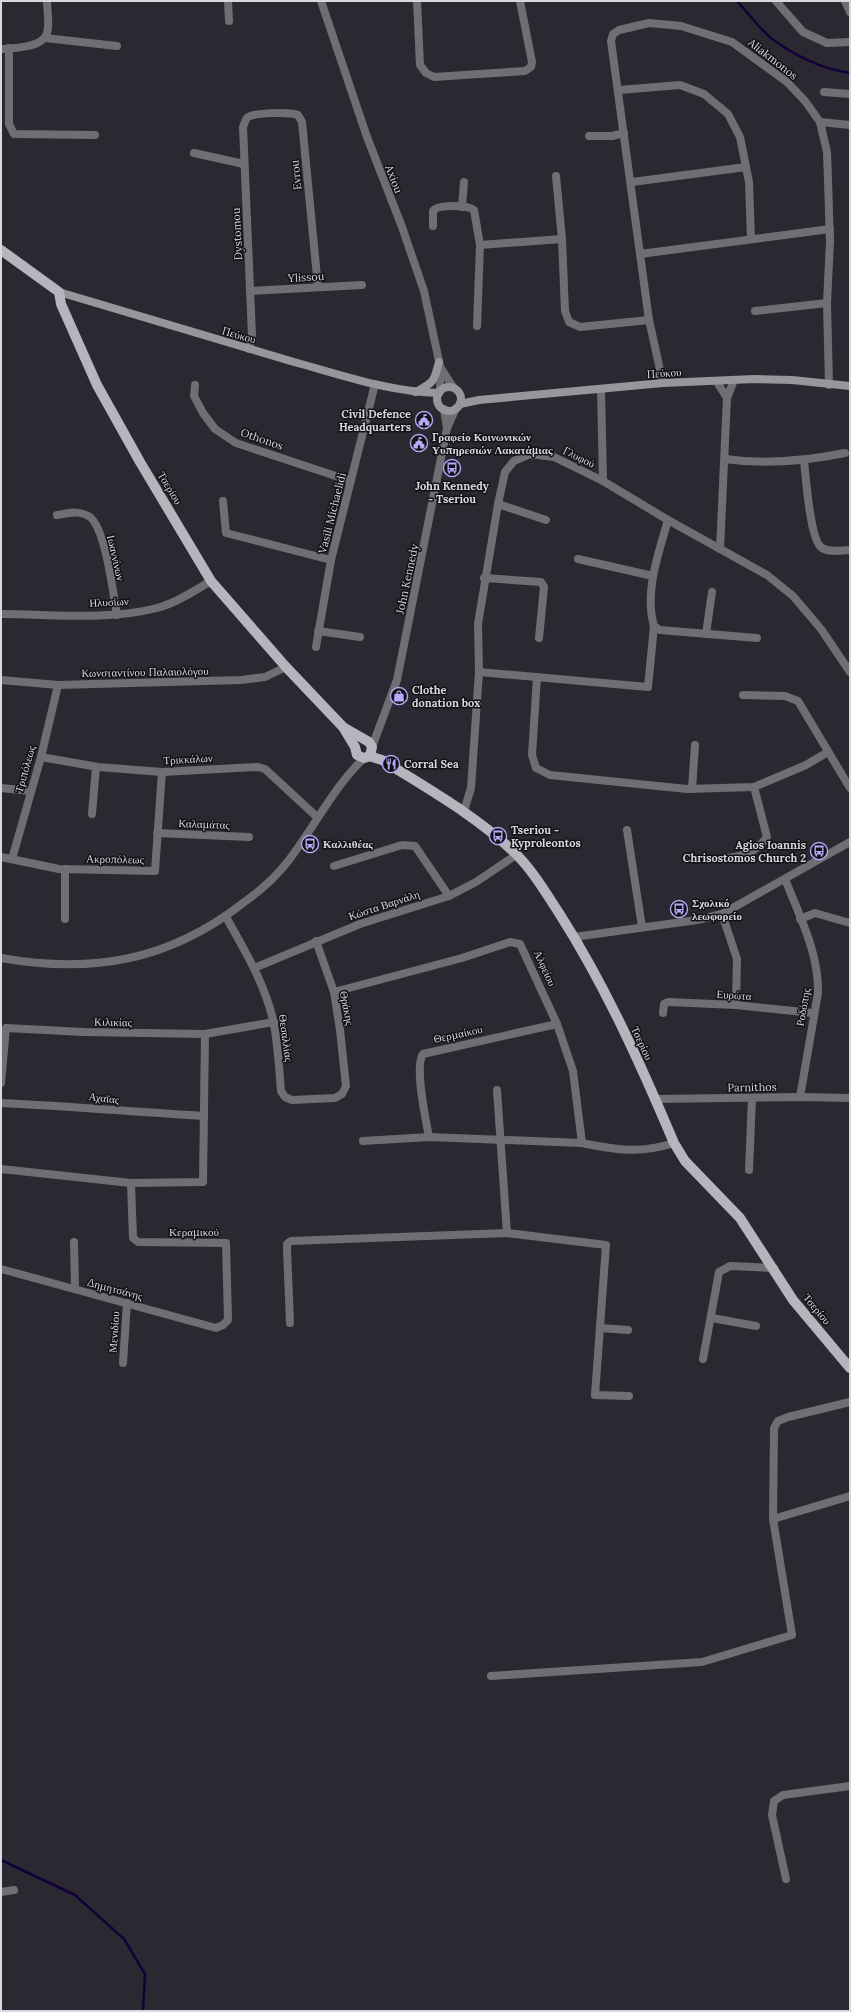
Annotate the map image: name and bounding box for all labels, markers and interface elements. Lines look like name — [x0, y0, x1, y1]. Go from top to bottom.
street label: Aliakmonos — [745, 35, 801, 83]
street label: Evrou — [287, 159, 305, 191]
street label: Axiou — [382, 162, 406, 195]
street label: Dystomou — [229, 207, 245, 261]
street label: Ylissou — [286, 269, 325, 285]
street label: Πεύκου — [220, 323, 258, 347]
street label: Πεύκου — [646, 365, 682, 381]
place label: Civil Defence Headquarters — [339, 407, 411, 434]
public building icon: Civil Defence Headquarters — [414, 410, 434, 430]
street label: Othonos — [239, 425, 285, 453]
place label: Γραφείο Κοινωνικών Υυπηρεσιών Λακατάμιας — [432, 430, 553, 457]
public building icon: Γραφείο Κοινωνικών Υυπηρεσιών Λακατάμιας — [409, 433, 429, 453]
street label: Γλυφού — [561, 443, 598, 471]
bus stop icon: John Kennedy - Tseriou — [442, 458, 462, 478]
street label: Τσερίου — [155, 469, 186, 507]
street label: Vasili Michaelidi — [315, 471, 349, 556]
place label: John Kennedy - Tseriou — [415, 479, 490, 506]
street label: Ιωαννίνων — [104, 534, 128, 582]
street label: John Kennedy — [393, 542, 421, 616]
street label: Ηλυσίων — [89, 594, 129, 610]
street label: Κωνσταντίνου Παλαιολόγου — [81, 664, 209, 680]
place label: Clothe donation box — [412, 683, 480, 710]
shop icon: Clothe donation box — [389, 686, 409, 706]
street label: Τριπόλεως — [12, 743, 39, 794]
street label: Τρικκάλων — [163, 751, 213, 767]
restaurant icon: Corral Sea — [381, 754, 401, 774]
place label: Corral Sea — [404, 757, 459, 771]
street label: Καλαμάτας — [178, 816, 231, 832]
place label: Tseriou - Kyproleontos — [511, 823, 581, 850]
bus stop icon: Tseriou - Kyproleontos — [488, 826, 508, 846]
bus stop icon: Καλλιθέας — [300, 834, 320, 854]
place label: Καλλιθέας — [323, 837, 373, 851]
place label: Agios Ioannis Chrisostomos Church 2 — [683, 838, 806, 865]
bus stop icon: Agios Ioannis Chrisostomos Church 2 — [809, 841, 829, 861]
street label: Ακροπόλεως — [86, 851, 145, 867]
street label: Κώστα Βαρνάλη — [347, 887, 422, 923]
place label: Σχολικό λεωφορείο — [692, 896, 743, 923]
bus stop icon: Σχολικό λεωφορείο — [669, 899, 689, 919]
street label: Αλφείου — [531, 948, 559, 989]
street label: Ροδόπης — [793, 986, 813, 1027]
street label: Ευρώτα — [716, 987, 752, 1003]
street label: Θράκης — [337, 990, 357, 1027]
street label: Θεσαλλίας — [276, 1013, 296, 1063]
street label: Κιλικίας — [94, 1015, 133, 1029]
street label: Θερμαίκου — [432, 1022, 484, 1046]
street label: Τσερίου — [628, 1024, 656, 1063]
street label: Parnithos — [727, 1080, 777, 1094]
street label: Αχαϊας — [88, 1089, 121, 1107]
street label: Κεραμικού — [169, 1225, 219, 1239]
street label: Δημητσάνης — [86, 1275, 145, 1303]
street label: Τσερίου — [800, 1291, 834, 1328]
street label: Μενιδίου — [106, 1310, 122, 1353]

